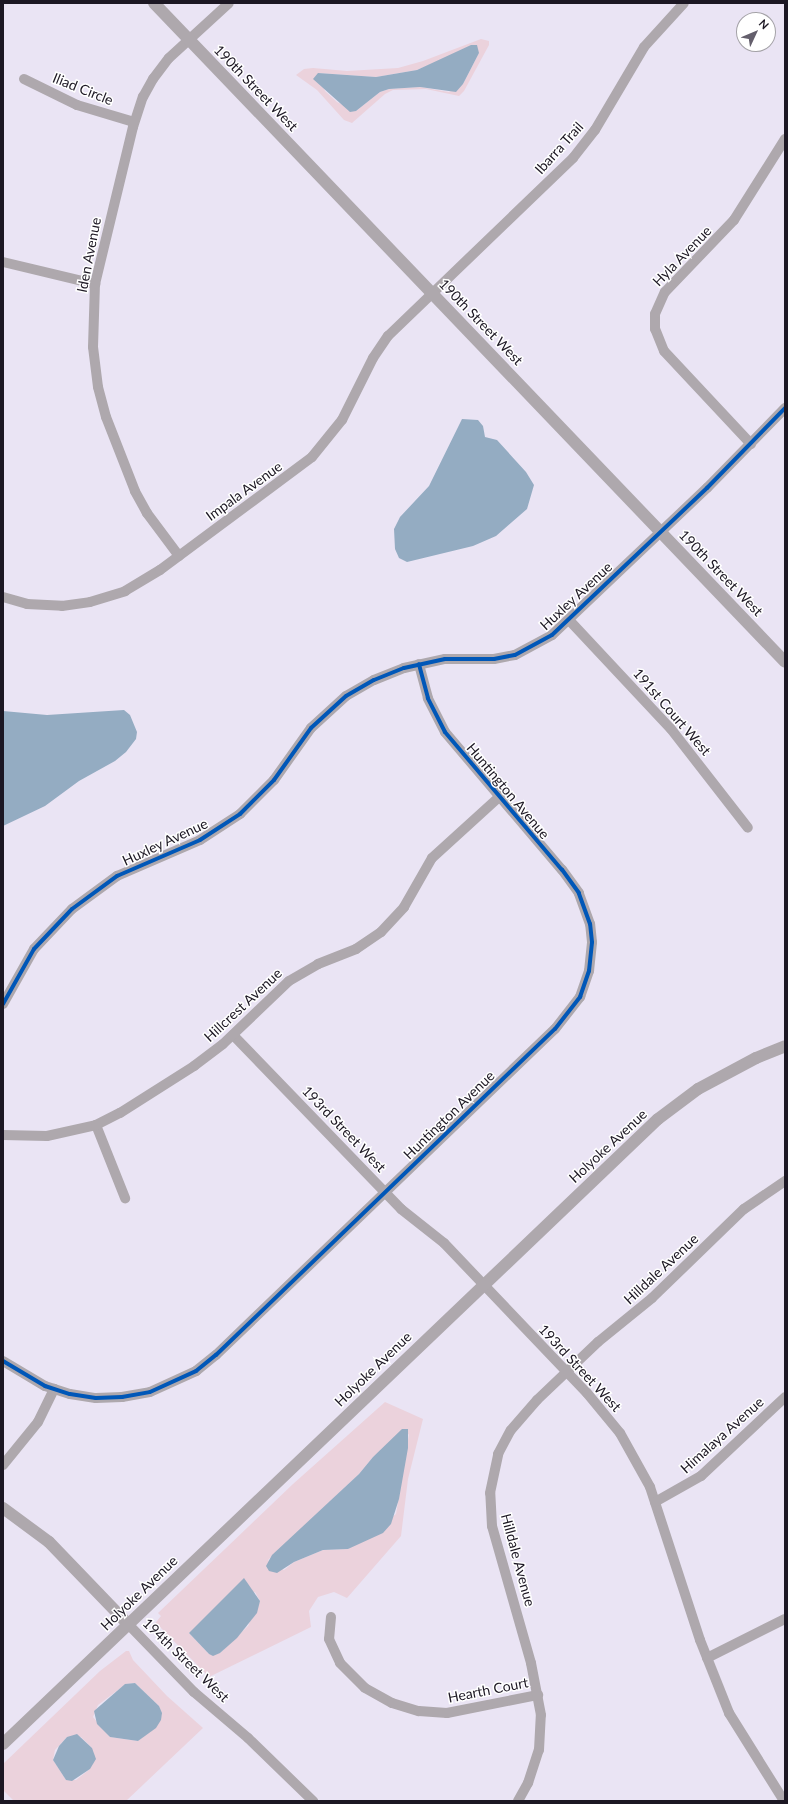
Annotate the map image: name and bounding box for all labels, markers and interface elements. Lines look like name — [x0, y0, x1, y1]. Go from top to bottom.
north arrow — [736, 12, 776, 52]
text: N — [757, 16, 772, 32]
street label: 190th Street West — [211, 41, 301, 135]
street label: Iliad Circle — [50, 69, 116, 109]
street label: Ibarra Trail — [531, 118, 587, 178]
street label: Iden Avenue — [73, 216, 105, 294]
street label: Hyla Avenue — [649, 222, 715, 290]
street label: 190th Street West — [436, 275, 526, 369]
street label: Impala Avenue — [203, 458, 285, 524]
street label: 190th Street West — [676, 526, 766, 620]
street label: Huxley Avenue — [536, 558, 616, 634]
street label: 191st Court West — [630, 665, 714, 759]
street label: Huntington Avenue — [463, 739, 553, 843]
street label: Huxley Avenue — [119, 815, 211, 869]
street label: Hillcrest Avenue — [201, 965, 285, 1045]
street label: Huntington Avenue — [400, 1067, 498, 1163]
street label: 193rd Street West — [299, 1082, 389, 1176]
street label: Holyoke Avenue — [565, 1106, 651, 1186]
street label: Hilldale Avenue — [620, 1230, 702, 1308]
street label: 193rd Street West — [535, 1321, 625, 1415]
street label: Holyoke Avenue — [331, 1328, 415, 1410]
street label: Himalaya Avenue — [677, 1393, 767, 1477]
street label: Hilldale Avenue — [497, 1511, 539, 1609]
street label: Holyoke Avenue — [97, 1552, 181, 1634]
street label: 194th Street West — [139, 1615, 233, 1705]
street label: Hearth Court — [446, 1674, 530, 1706]

